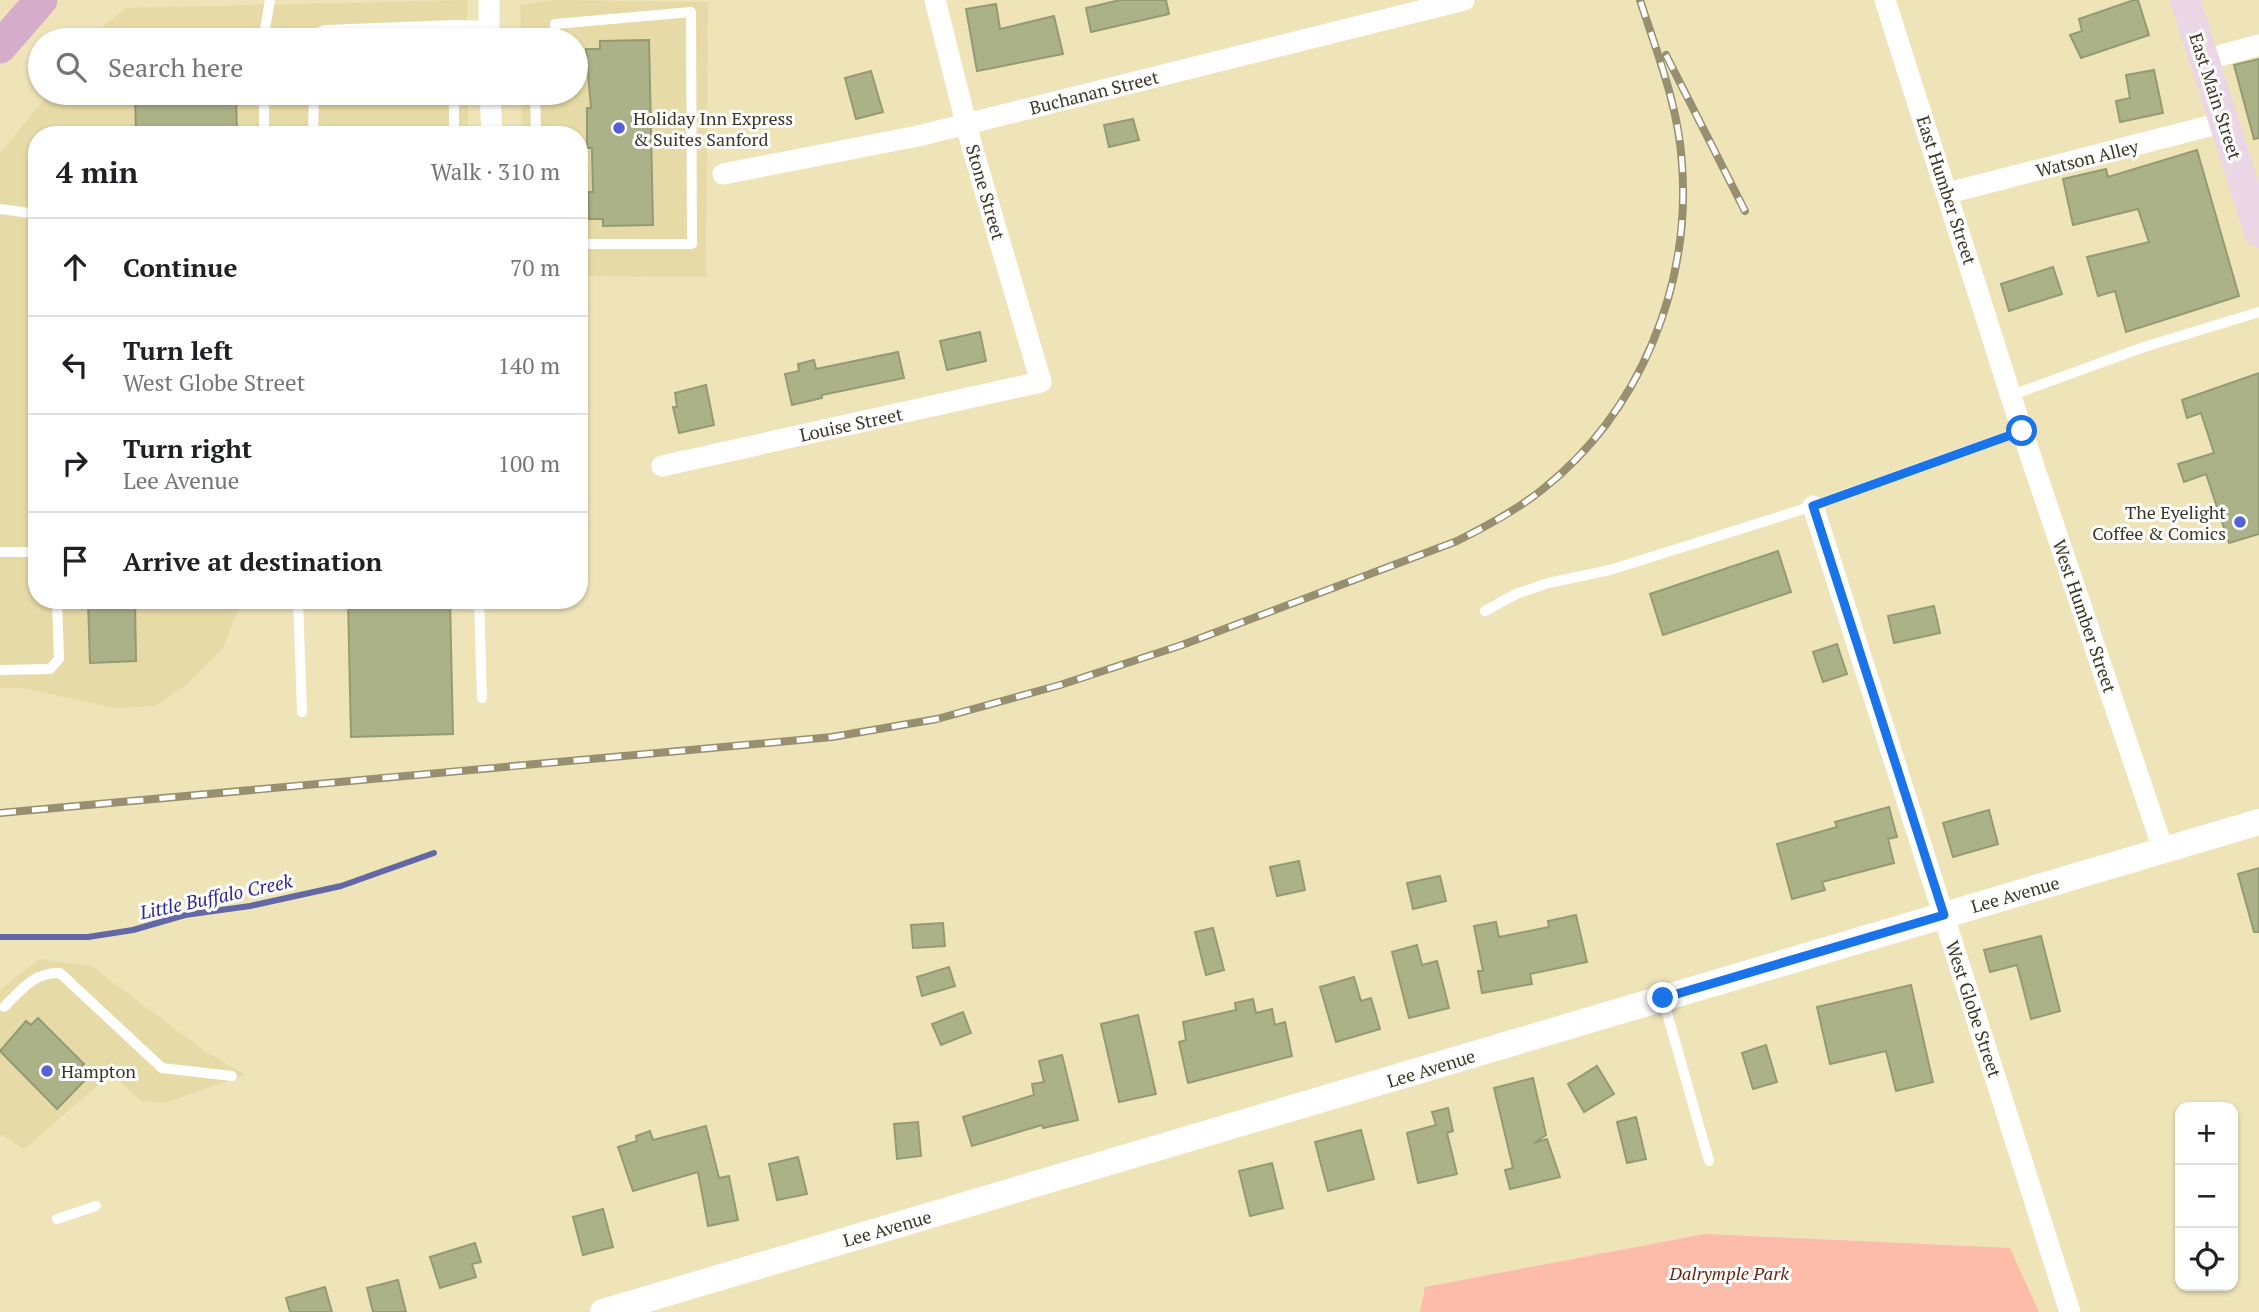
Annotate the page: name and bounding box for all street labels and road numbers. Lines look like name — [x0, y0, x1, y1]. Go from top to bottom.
street label: East Main Street — [2184, 30, 2248, 163]
street label: Buchanan Street — [1027, 64, 1161, 120]
street label: East Humber Street — [1912, 112, 1983, 268]
street label: Watson Alley — [2033, 133, 2142, 182]
street label: Stone Street — [961, 141, 1011, 243]
street label: Louise Street — [797, 401, 905, 447]
street label: West Humber Street — [2047, 536, 2123, 696]
street label: Lee Avenue — [1968, 870, 2062, 918]
street label: West Globe Street — [1941, 937, 2008, 1081]
street label: Lee Avenue — [1384, 1043, 1478, 1093]
street label: Lee Avenue — [840, 1204, 934, 1252]

